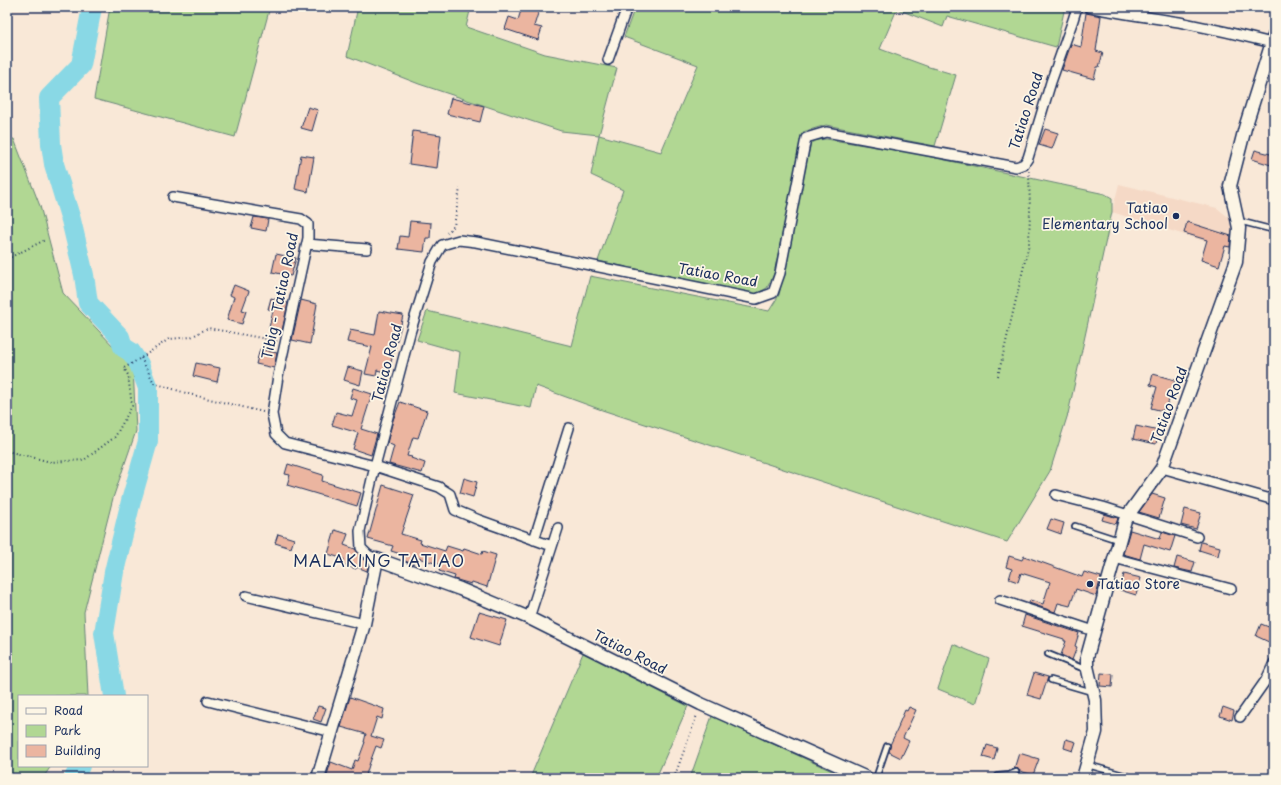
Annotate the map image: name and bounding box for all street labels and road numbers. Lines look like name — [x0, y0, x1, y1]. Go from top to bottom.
street label: Tatiao Road — [1003, 69, 1048, 152]
street label: Tibig - Tatiao Road — [256, 231, 303, 361]
street label: Tatiao Road — [677, 257, 759, 292]
street label: Tatiao Road — [366, 321, 407, 404]
street label: Tatiao Road — [1145, 363, 1192, 446]
street label: Tatiao Road — [590, 624, 671, 679]

